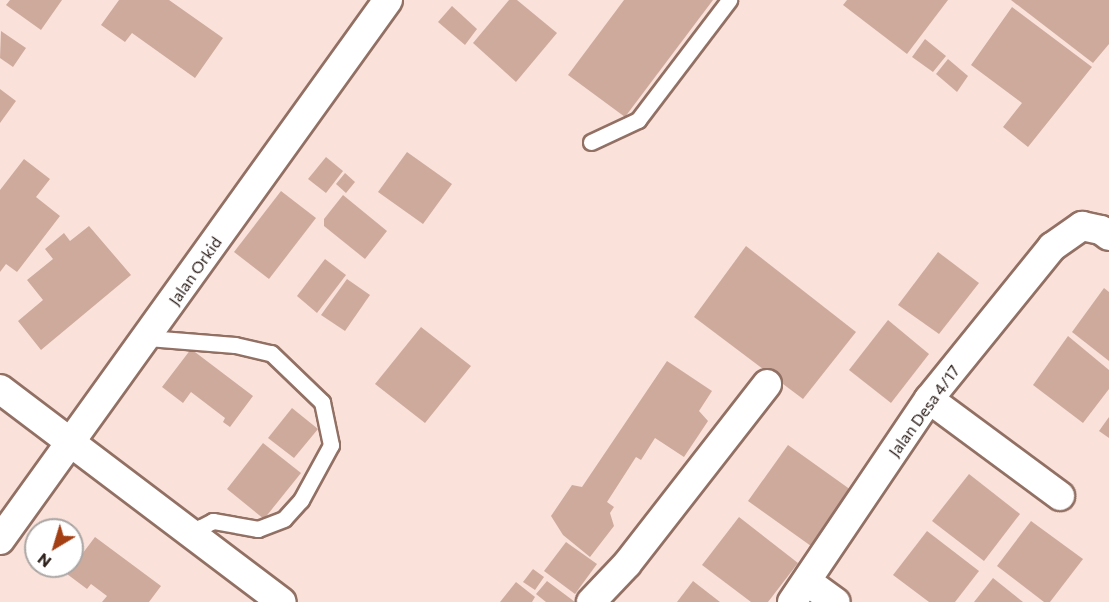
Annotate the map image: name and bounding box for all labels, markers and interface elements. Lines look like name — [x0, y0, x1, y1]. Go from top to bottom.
street label: Jalan Orkid — [164, 233, 226, 309]
street label: Jalan Desa 4/17 — [884, 361, 964, 461]
north arrow — [24, 518, 84, 578]
text: N — [33, 550, 54, 572]

